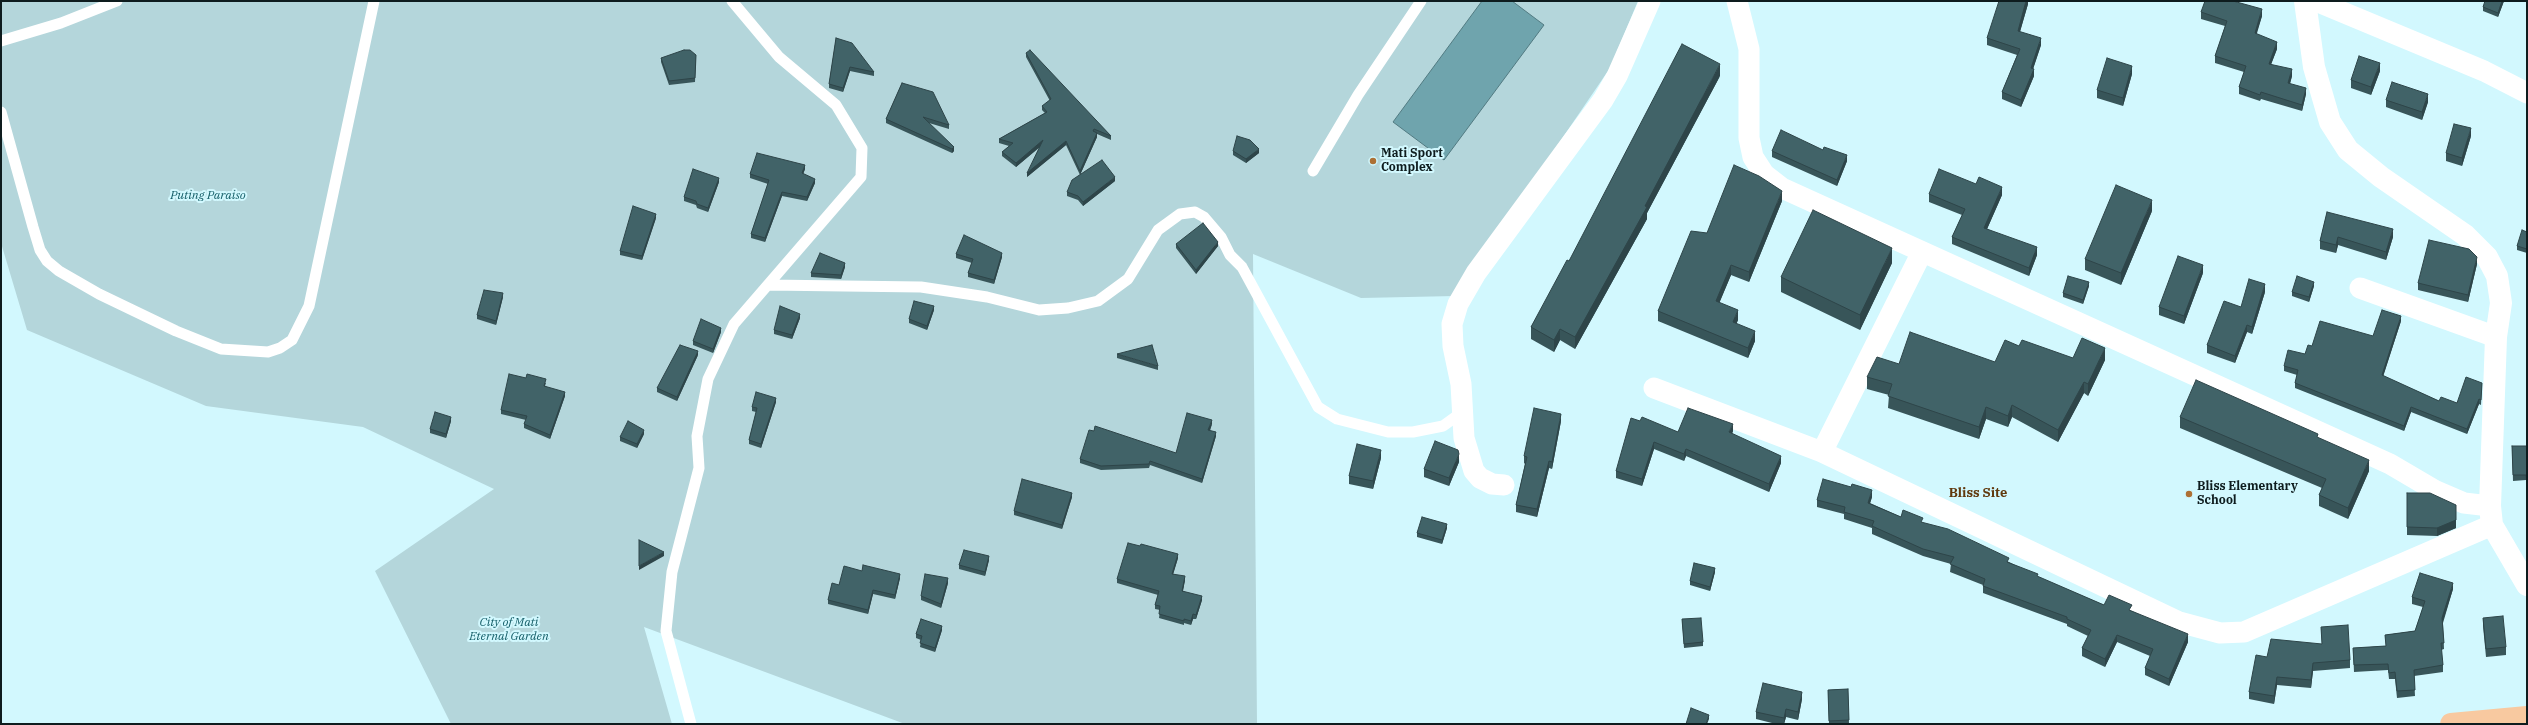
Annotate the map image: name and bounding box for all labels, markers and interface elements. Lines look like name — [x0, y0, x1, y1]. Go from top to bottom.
place label: Mati Sport Complex — [1381, 147, 1443, 175]
marker: Mati Sport Complex — [1368, 156, 1378, 166]
park label: Puting Paraiso — [170, 189, 246, 203]
place label: Bliss Elementary School — [2197, 480, 2298, 508]
district label: Bliss Site — [1949, 485, 2007, 501]
marker: Bliss Elementary School — [2184, 489, 2194, 499]
park label: City of Mati Eternal Garden — [469, 616, 549, 644]

